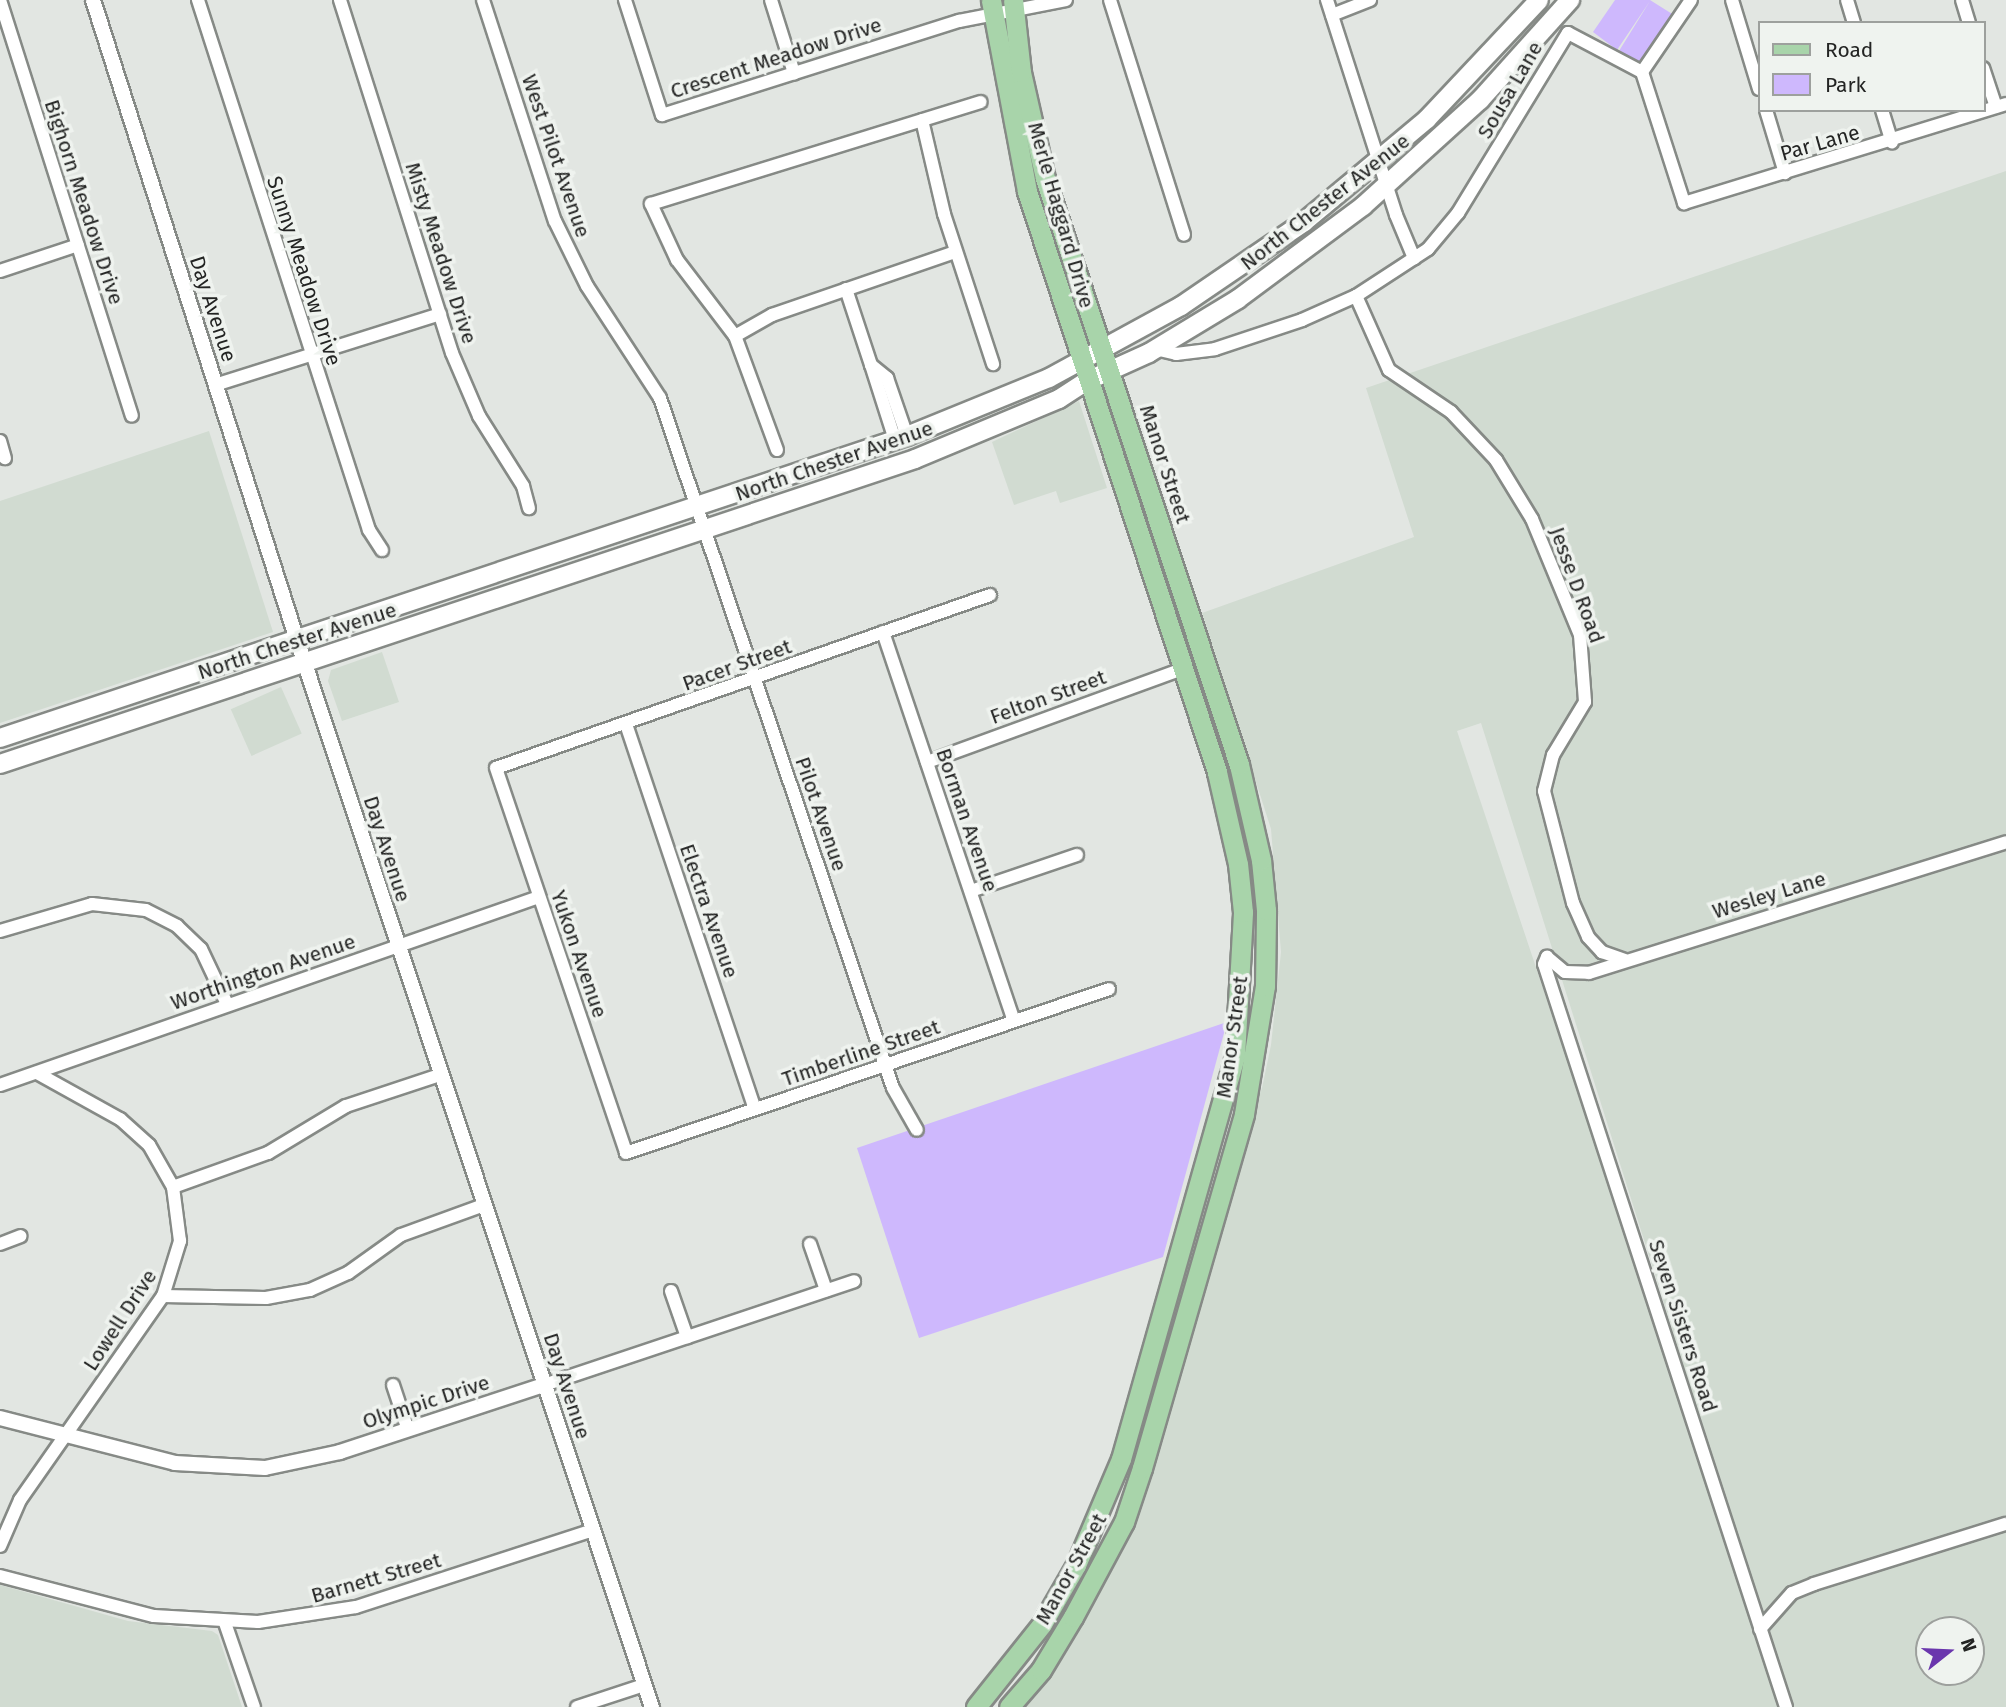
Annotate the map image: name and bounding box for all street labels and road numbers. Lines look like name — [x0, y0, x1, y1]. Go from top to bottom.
street label: Crescent Meadow Drive — [667, 12, 885, 104]
street label: Sousa Lane — [1472, 37, 1548, 143]
street label: West Pilot Avenue — [516, 71, 596, 241]
street label: Bighorn Meadow Drive — [39, 96, 129, 308]
street label: Merle Haggard Drive — [1022, 119, 1100, 311]
street label: Par Lane — [1777, 120, 1863, 166]
street label: North Chester Avenue — [1236, 128, 1414, 276]
street label: Misty Meadow Drive — [400, 159, 482, 347]
street label: Sunny Meadow Drive — [261, 173, 347, 369]
street label: Day Avenue — [184, 253, 242, 365]
street label: Manor Street — [1134, 402, 1196, 526]
street label: North Chester Avenue — [732, 415, 936, 507]
street label: Jesse D Road — [1544, 523, 1610, 647]
street label: North Chester Avenue — [195, 597, 399, 685]
street label: Pacer Street — [679, 634, 795, 696]
street label: Felton Street — [987, 664, 1109, 730]
street label: Borman Avenue — [931, 745, 1003, 895]
street label: Pilot Avenue — [790, 754, 852, 874]
street label: Day Avenue — [358, 793, 416, 905]
street label: Electra Avenue — [674, 841, 744, 981]
street label: Wesley Lane — [1709, 866, 1829, 924]
street label: Yukon Avenue — [545, 887, 613, 1021]
street label: Worthington Avenue — [167, 929, 359, 1015]
street label: Manor Street — [1211, 974, 1253, 1100]
street label: Timberline Street — [779, 1014, 943, 1092]
street label: Seven Sisters Road — [1643, 1237, 1723, 1415]
street label: Lowell Drive — [78, 1265, 162, 1375]
street label: Day Avenue — [538, 1330, 596, 1442]
street label: Olympic Drive — [359, 1370, 493, 1434]
street label: Manor Street — [1030, 1509, 1112, 1629]
street label: Barnett Street — [308, 1547, 444, 1609]

